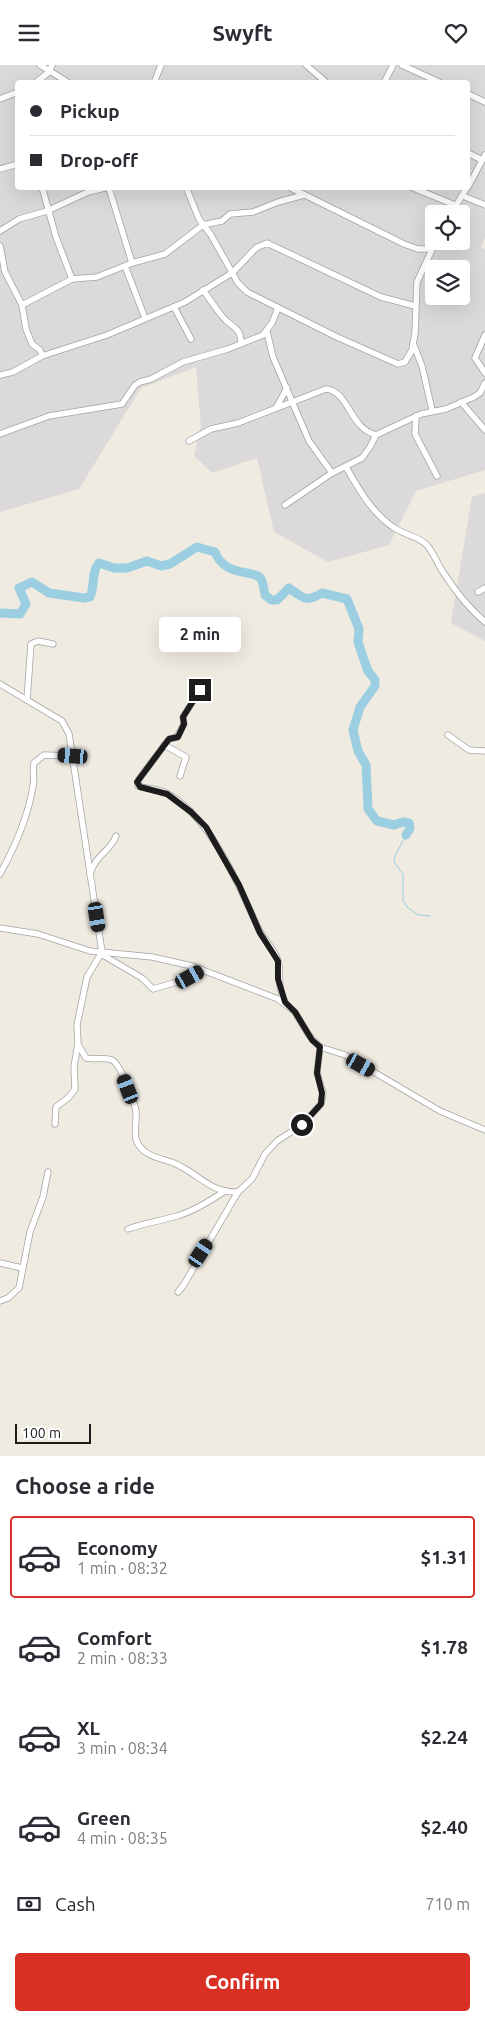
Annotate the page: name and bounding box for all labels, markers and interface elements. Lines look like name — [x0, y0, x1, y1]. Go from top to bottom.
icon: menu — [15, 19, 43, 47]
icon: heart — [442, 19, 470, 47]
text: Swyft — [212, 20, 273, 45]
text: Pickup — [60, 100, 120, 122]
text: Drop-off — [60, 149, 138, 171]
map controls — [425, 205, 470, 305]
button: locate — [425, 205, 470, 250]
button: layers — [425, 260, 470, 305]
callout: 2 min — [159, 617, 241, 653]
text: 2 min — [180, 625, 220, 643]
route end — [189, 679, 211, 701]
car — [57, 747, 88, 765]
car — [87, 901, 106, 933]
car — [173, 963, 206, 991]
car — [344, 1051, 377, 1079]
car — [115, 1072, 140, 1106]
route start — [291, 1114, 313, 1136]
car — [186, 1236, 215, 1270]
scale bar — [15, 1421, 91, 1444]
text: 100 m — [22, 1425, 61, 1441]
text: Choose a ride — [15, 1473, 155, 1498]
icon: car — [17, 1535, 62, 1580]
text: Economy — [77, 1537, 158, 1559]
text: $1.31 — [420, 1546, 468, 1568]
text: 1 min · 08:32 — [77, 1559, 168, 1577]
icon: car — [17, 1625, 62, 1670]
text: Comfort — [77, 1627, 152, 1649]
text: $1.78 — [420, 1636, 468, 1658]
text: 2 min · 08:33 — [77, 1649, 168, 1667]
icon: car — [17, 1715, 62, 1760]
text: XL — [77, 1717, 100, 1739]
text: $2.24 — [420, 1726, 468, 1748]
text: 3 min · 08:34 — [77, 1739, 168, 1757]
icon: car — [17, 1805, 62, 1850]
text: Green — [77, 1807, 131, 1829]
text: $2.40 — [420, 1816, 468, 1838]
text: 4 min · 08:35 — [77, 1829, 168, 1847]
icon: cash — [15, 1890, 43, 1918]
text: Cash — [55, 1893, 96, 1915]
text: 710 m — [425, 1895, 470, 1913]
button: Confirm — [15, 1953, 470, 2011]

